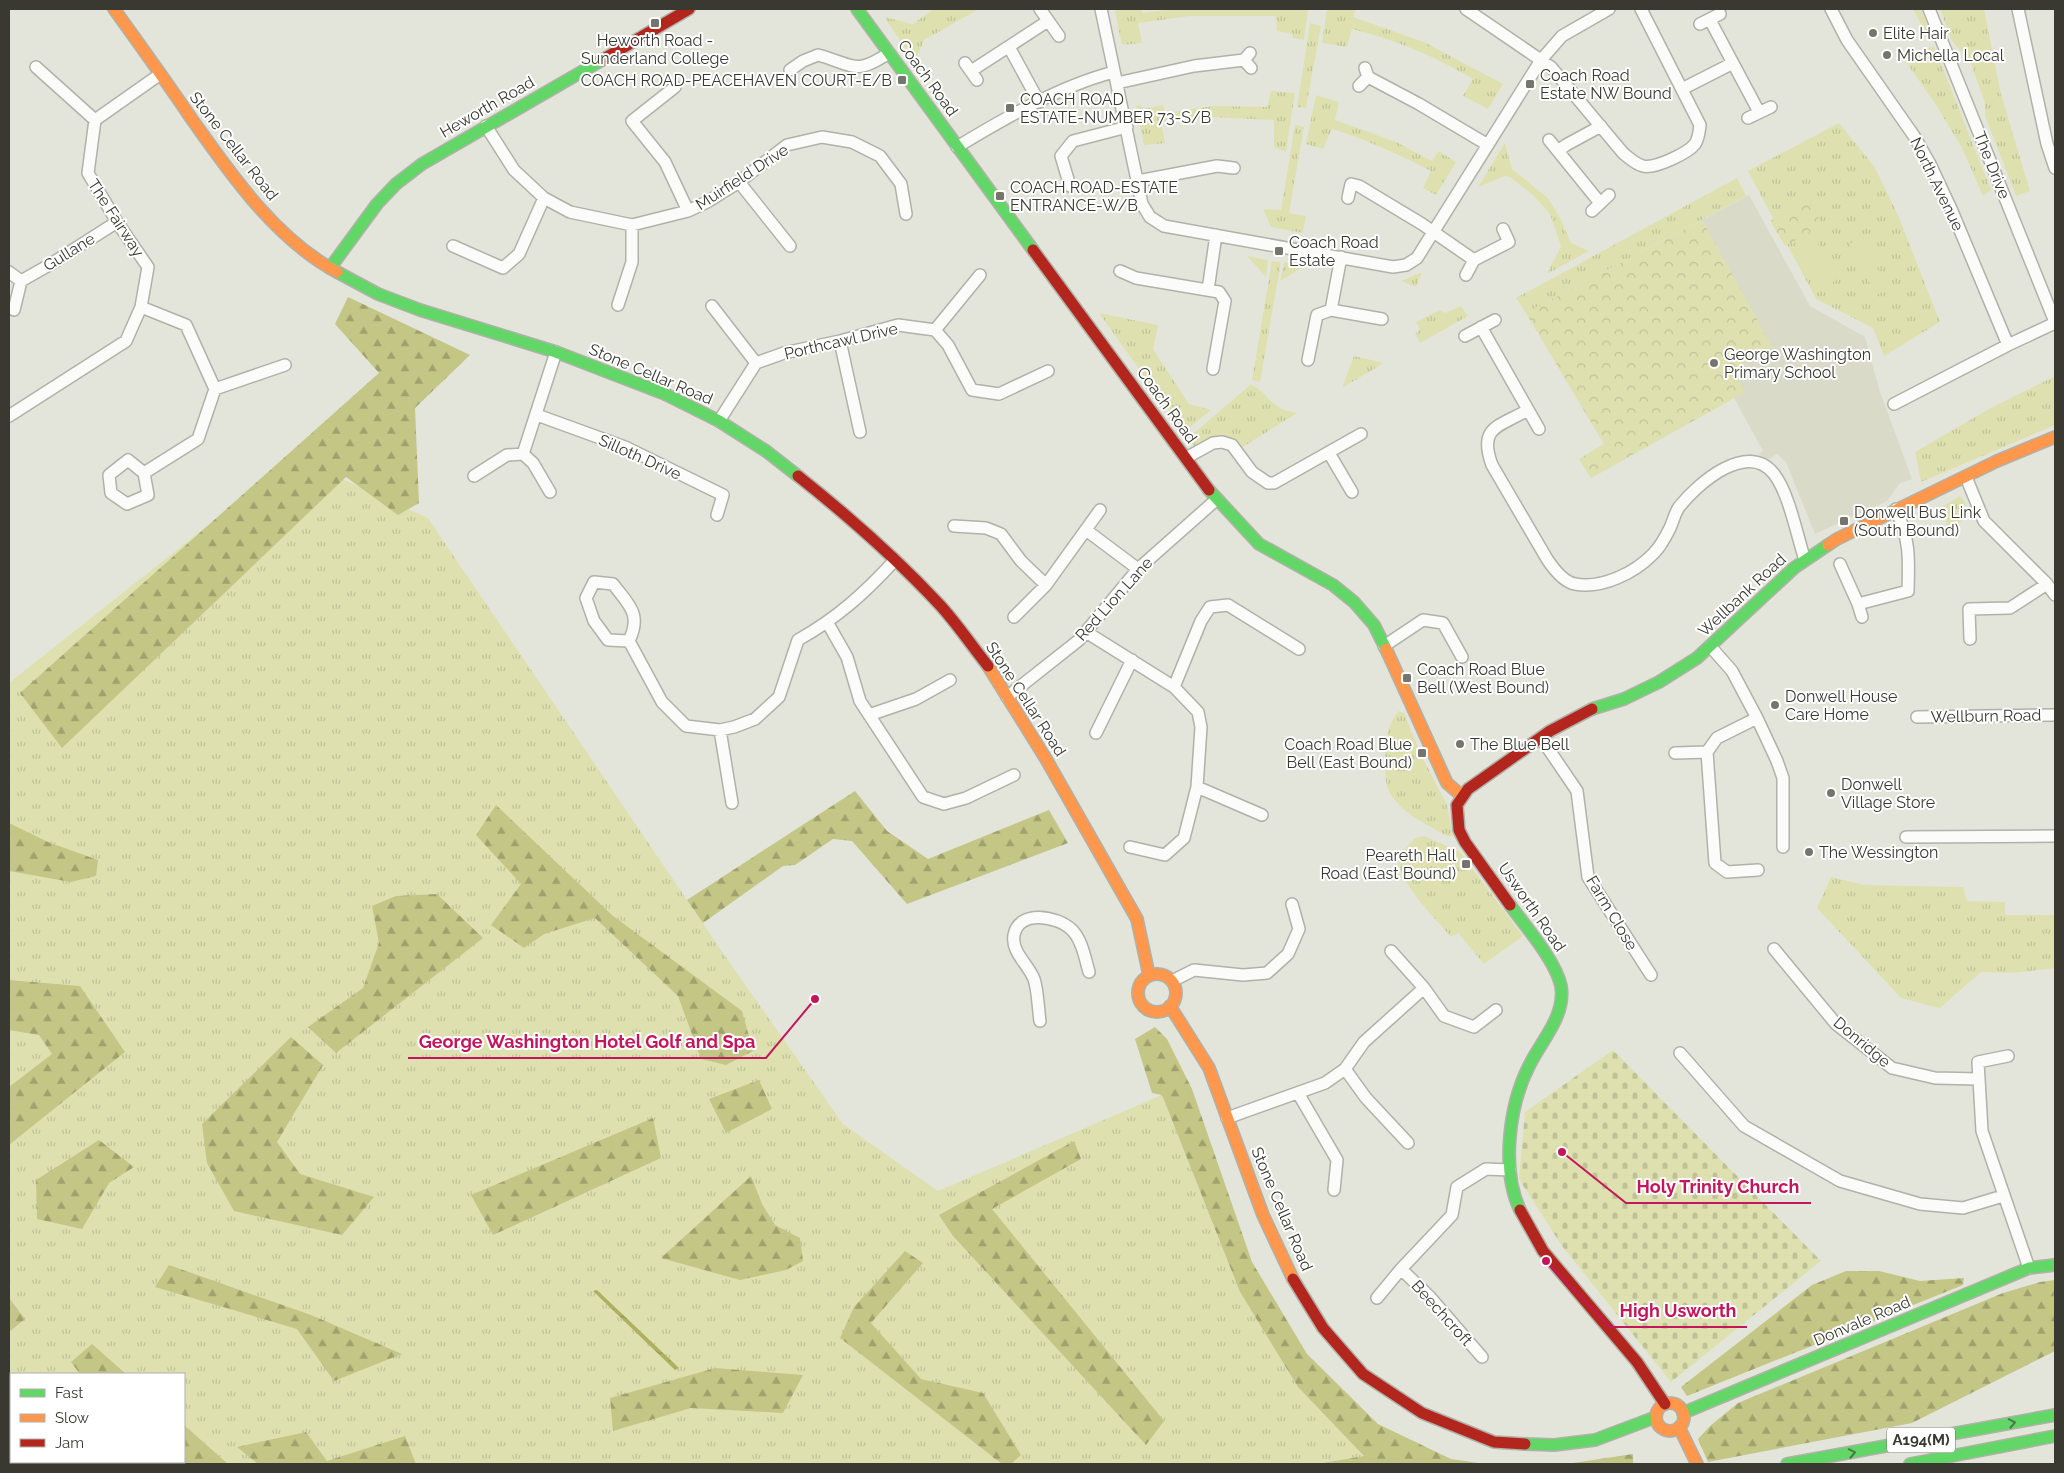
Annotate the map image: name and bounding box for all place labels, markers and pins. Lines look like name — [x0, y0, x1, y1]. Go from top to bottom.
marker: Heworth Road - Sunderland College — [649, 17, 661, 29]
place label: Elite Hair — [1883, 24, 1949, 43]
marker: Elite Hair — [1867, 27, 1879, 39]
place label: Heworth Road - Sunderland College — [581, 31, 729, 68]
place label: Michella Local — [1897, 46, 2005, 65]
marker: Michella Local — [1881, 49, 1893, 61]
place label: Coach Road Estate NW Bound — [1540, 66, 1672, 103]
place label: COACH ROAD-PEACEHAVEN COURT-E/B — [581, 71, 892, 90]
marker: COACH ROAD-PEACEHAVEN COURT-E/B — [896, 74, 908, 86]
marker: Coach Road Estate NW Bound — [1524, 78, 1536, 90]
place label: COACH ROAD ESTATE-NUMBER 73-S/B — [1020, 90, 1211, 127]
marker: COACH ROAD ESTATE-NUMBER 73-S/B — [1004, 102, 1016, 114]
place label: COACH ROAD-ESTATE ENTRANCE-W/B — [1010, 178, 1178, 215]
marker: COACH ROAD-ESTATE ENTRANCE-W/B — [994, 190, 1006, 202]
place label: Coach Road Estate — [1289, 233, 1379, 270]
marker: Coach Road Estate — [1273, 245, 1285, 257]
place label: George Washington Primary School — [1724, 345, 1871, 382]
marker: George Washington Primary School — [1708, 357, 1720, 369]
place label: Donwell Bus Link (South Bound) — [1854, 503, 1982, 540]
marker: Donwell Bus Link (South Bound) — [1838, 515, 1850, 527]
place label: Coach Road Blue Bell (West Bound) — [1417, 660, 1549, 697]
marker: Coach Road Blue Bell (West Bound) — [1401, 672, 1413, 684]
place label: Donwell House Care Home — [1785, 687, 1897, 724]
marker: Donwell House Care Home — [1769, 699, 1781, 711]
place label: Coach Road Blue Bell (East Bound) — [1284, 735, 1412, 772]
place label: The Blue Bell — [1470, 735, 1570, 754]
marker: The Blue Bell — [1454, 738, 1466, 750]
marker: Coach Road Blue Bell (East Bound) — [1416, 747, 1428, 759]
place label: Donwell Village Store — [1841, 775, 1935, 812]
marker: Donwell Village Store — [1825, 787, 1837, 799]
place label: The Wessington — [1819, 843, 1938, 862]
place label: Peareth Hall Road (East Bound) — [1320, 846, 1457, 883]
marker: The Wessington — [1803, 846, 1815, 858]
marker: Peareth Hall Road (East Bound) — [1460, 858, 1472, 870]
callout: George Washington Hotel Golf and Spa — [408, 1025, 766, 1058]
callout: Holy Trinity Church — [1626, 1170, 1811, 1203]
callout: High Usworth — [1610, 1294, 1747, 1327]

